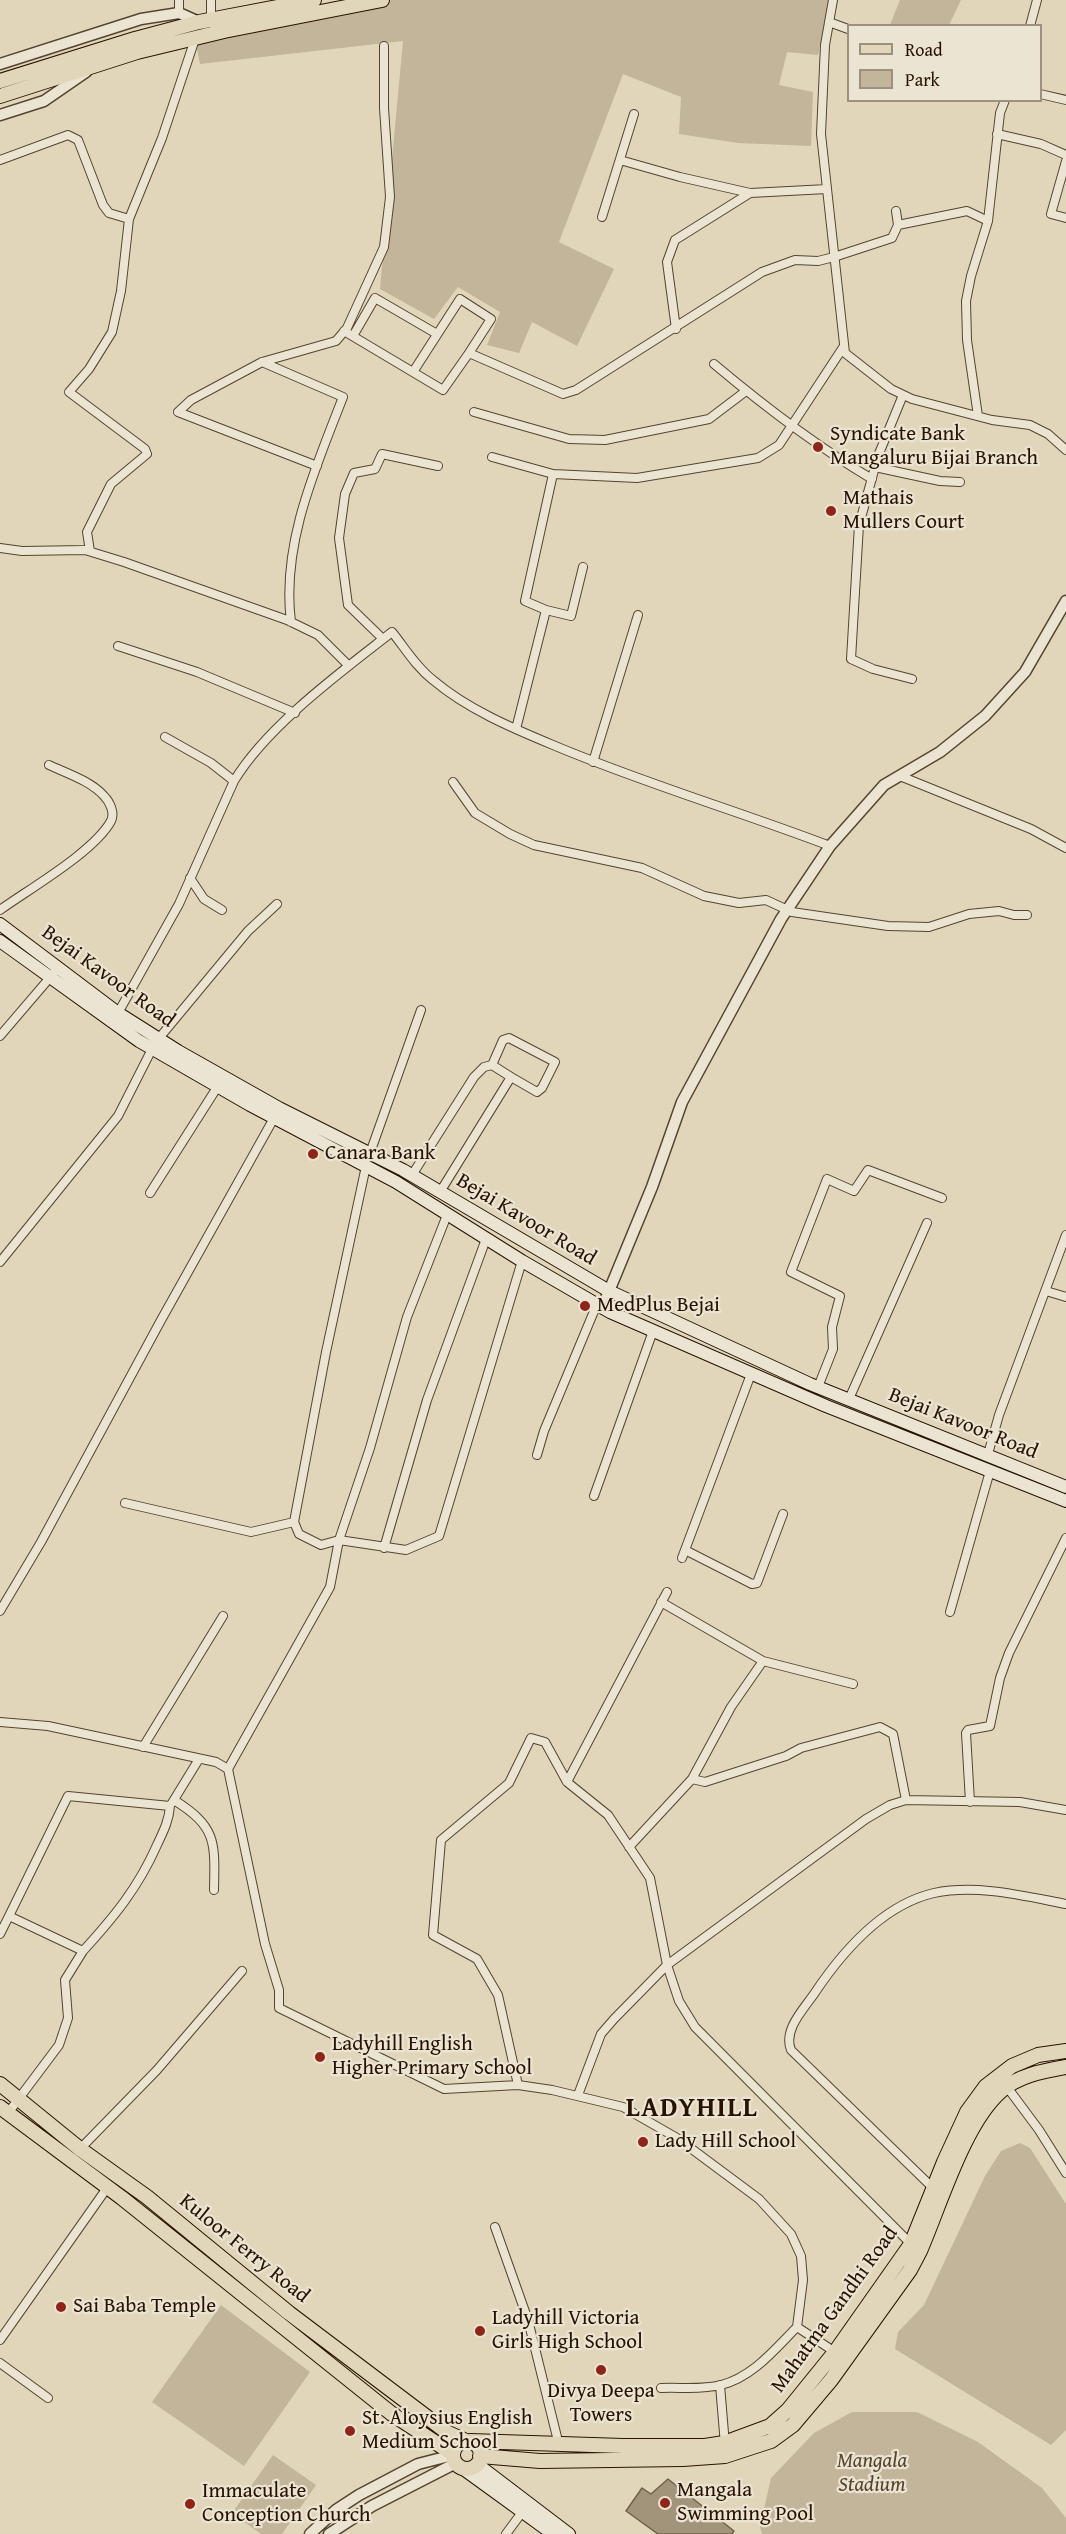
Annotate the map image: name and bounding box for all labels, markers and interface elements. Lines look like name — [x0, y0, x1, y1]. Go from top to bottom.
legend — [847, 24, 1042, 102]
text: Road — [905, 36, 943, 63]
text: Park — [905, 66, 940, 93]
place label: Syndicate Bank Mangaluru Bijai Branch — [830, 422, 1038, 472]
marker: Syndicate Bank Mangaluru Bijai Branch — [811, 440, 825, 454]
place label: Mathais Mullers Court — [843, 486, 964, 536]
marker: Mathais Mullers Court — [824, 504, 838, 518]
street label: Bejai Kavoor Road — [36, 920, 180, 1034]
place label: Canara Bank — [325, 1141, 435, 1167]
marker: Canara Bank — [306, 1147, 320, 1161]
street label: Bejai Kavoor Road — [452, 1168, 600, 1272]
place label: MedPlus Bejai — [597, 1293, 720, 1319]
marker: MedPlus Bejai — [578, 1299, 592, 1313]
street label: Bejai Kavoor Road — [885, 1383, 1041, 1465]
place label: Ladyhill English Higher Primary School — [332, 2032, 532, 2082]
marker: Ladyhill English Higher Primary School — [313, 2050, 327, 2064]
district label: LADYHILL — [626, 2093, 758, 2125]
place label: Lady Hill School — [655, 2129, 796, 2155]
marker: Lady Hill School — [636, 2135, 650, 2149]
street label: Kuloor Ferry Road — [174, 2189, 314, 2309]
street label: Mahatma Gandhi Road — [766, 2222, 904, 2398]
place label: Sai Baba Temple — [73, 2294, 216, 2320]
marker: Sai Baba Temple — [54, 2300, 68, 2314]
place label: Ladyhill Victoria Girls High School — [492, 2306, 643, 2356]
marker: Ladyhill Victoria Girls High School — [473, 2324, 487, 2338]
marker: Divya Deepa Towers — [594, 2363, 608, 2377]
place label: Divya Deepa Towers — [547, 2379, 655, 2429]
place label: St. Aloysius English Medium School — [362, 2406, 533, 2456]
marker: St. Aloysius English Medium School — [343, 2424, 357, 2438]
park label: Mangala Stadium — [837, 2449, 907, 2499]
place label: Mangala Swimming Pool — [677, 2478, 814, 2528]
place label: Immaculate Conception Church — [202, 2479, 371, 2529]
marker: Mangala Swimming Pool — [658, 2496, 672, 2510]
marker: Immaculate Conception Church — [183, 2497, 197, 2511]

